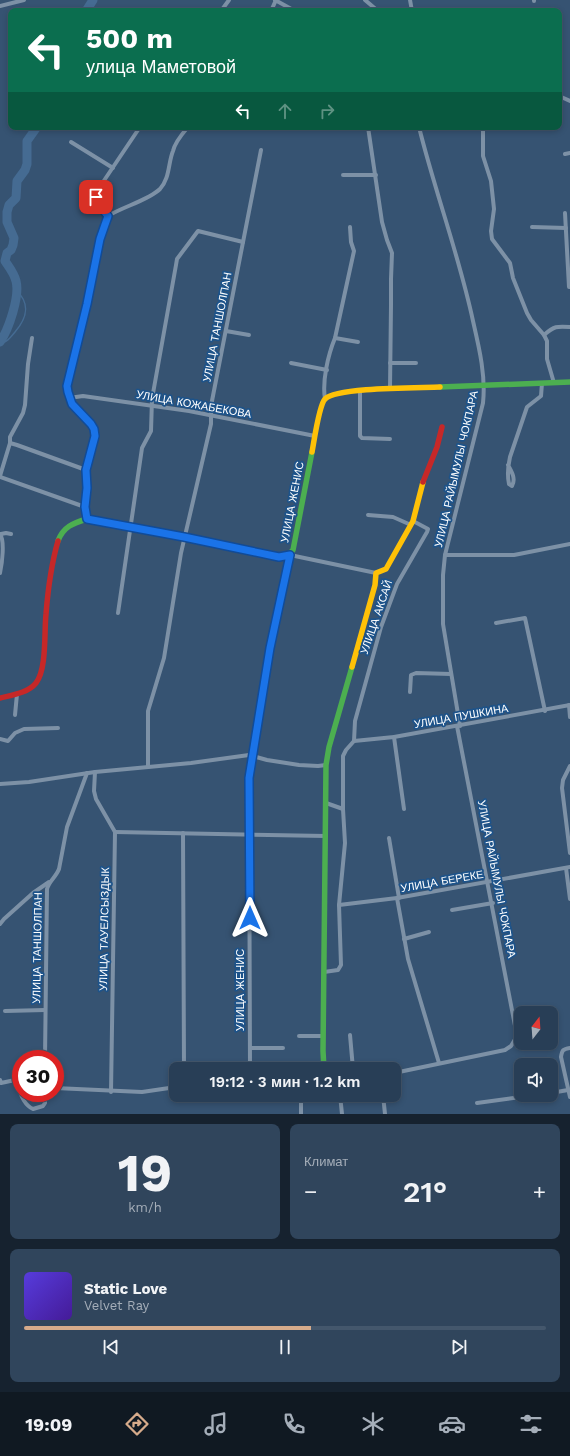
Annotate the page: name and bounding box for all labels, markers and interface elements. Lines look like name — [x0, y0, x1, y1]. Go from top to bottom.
text: 500 m — [86, 22, 173, 55]
icon: left — [20, 24, 72, 76]
text: улица Маметовой — [86, 56, 236, 77]
icon: left — [232, 100, 254, 122]
icon: ahead — [274, 100, 296, 122]
icon: right — [316, 100, 338, 122]
pin — [79, 180, 113, 214]
icon: arrive — [85, 186, 107, 208]
street label: УЛИЦА ТАНШОЛПАН — [200, 271, 235, 383]
street label: УЛИЦА КОЖАБЕКОВА — [135, 388, 253, 421]
street label: УЛИЦА РАЙЫМУЛЫ ЧОКПАРА — [432, 389, 481, 549]
street label: УЛИЦА ЖЕНИС — [278, 460, 307, 544]
street label: УЛИЦА АКСАЙ — [358, 578, 395, 656]
street label: УЛИЦА ПУШКИНА — [413, 702, 510, 731]
street label: УЛИЦА РАЙЫМУЛЫ ЧОКПАРА — [475, 799, 518, 960]
street label: УЛИЦА ТАУЕЛСЫЗДЫК — [97, 866, 112, 991]
street label: УЛИЦА БЕРЕКЕ — [400, 868, 485, 895]
street label: УЛИЦА ТАНШОЛПАН — [30, 892, 45, 1004]
position arrow — [229, 897, 271, 939]
street label: УЛИЦА ЖЕНИС — [234, 949, 247, 1031]
north arrow — [514, 1006, 558, 1050]
map controls — [514, 1006, 558, 1102]
speed limit sign: 30 — [12, 1050, 64, 1102]
button: sound — [514, 1058, 558, 1102]
text: 19:12 · 3 мин · 1.2 km — [210, 1073, 360, 1091]
text: 19 — [118, 1143, 172, 1204]
text: Климат — [304, 1154, 348, 1169]
text: 21° — [403, 1174, 447, 1209]
text: − — [304, 1179, 317, 1204]
text: + — [533, 1179, 546, 1204]
text: km/h — [128, 1200, 162, 1215]
text: Static Love — [84, 1280, 167, 1298]
text: Velvet Ray — [84, 1298, 149, 1313]
icon: previous — [100, 1336, 122, 1358]
icon: pause — [274, 1336, 296, 1358]
icon: next — [448, 1336, 470, 1358]
icon: directions — [123, 1410, 151, 1438]
icon: music — [202, 1410, 230, 1438]
icon: phone — [280, 1410, 308, 1438]
icon: climate — [359, 1410, 387, 1438]
icon: car — [438, 1410, 466, 1438]
icon: filters — [517, 1410, 545, 1438]
text: 19:09 — [25, 1414, 72, 1435]

